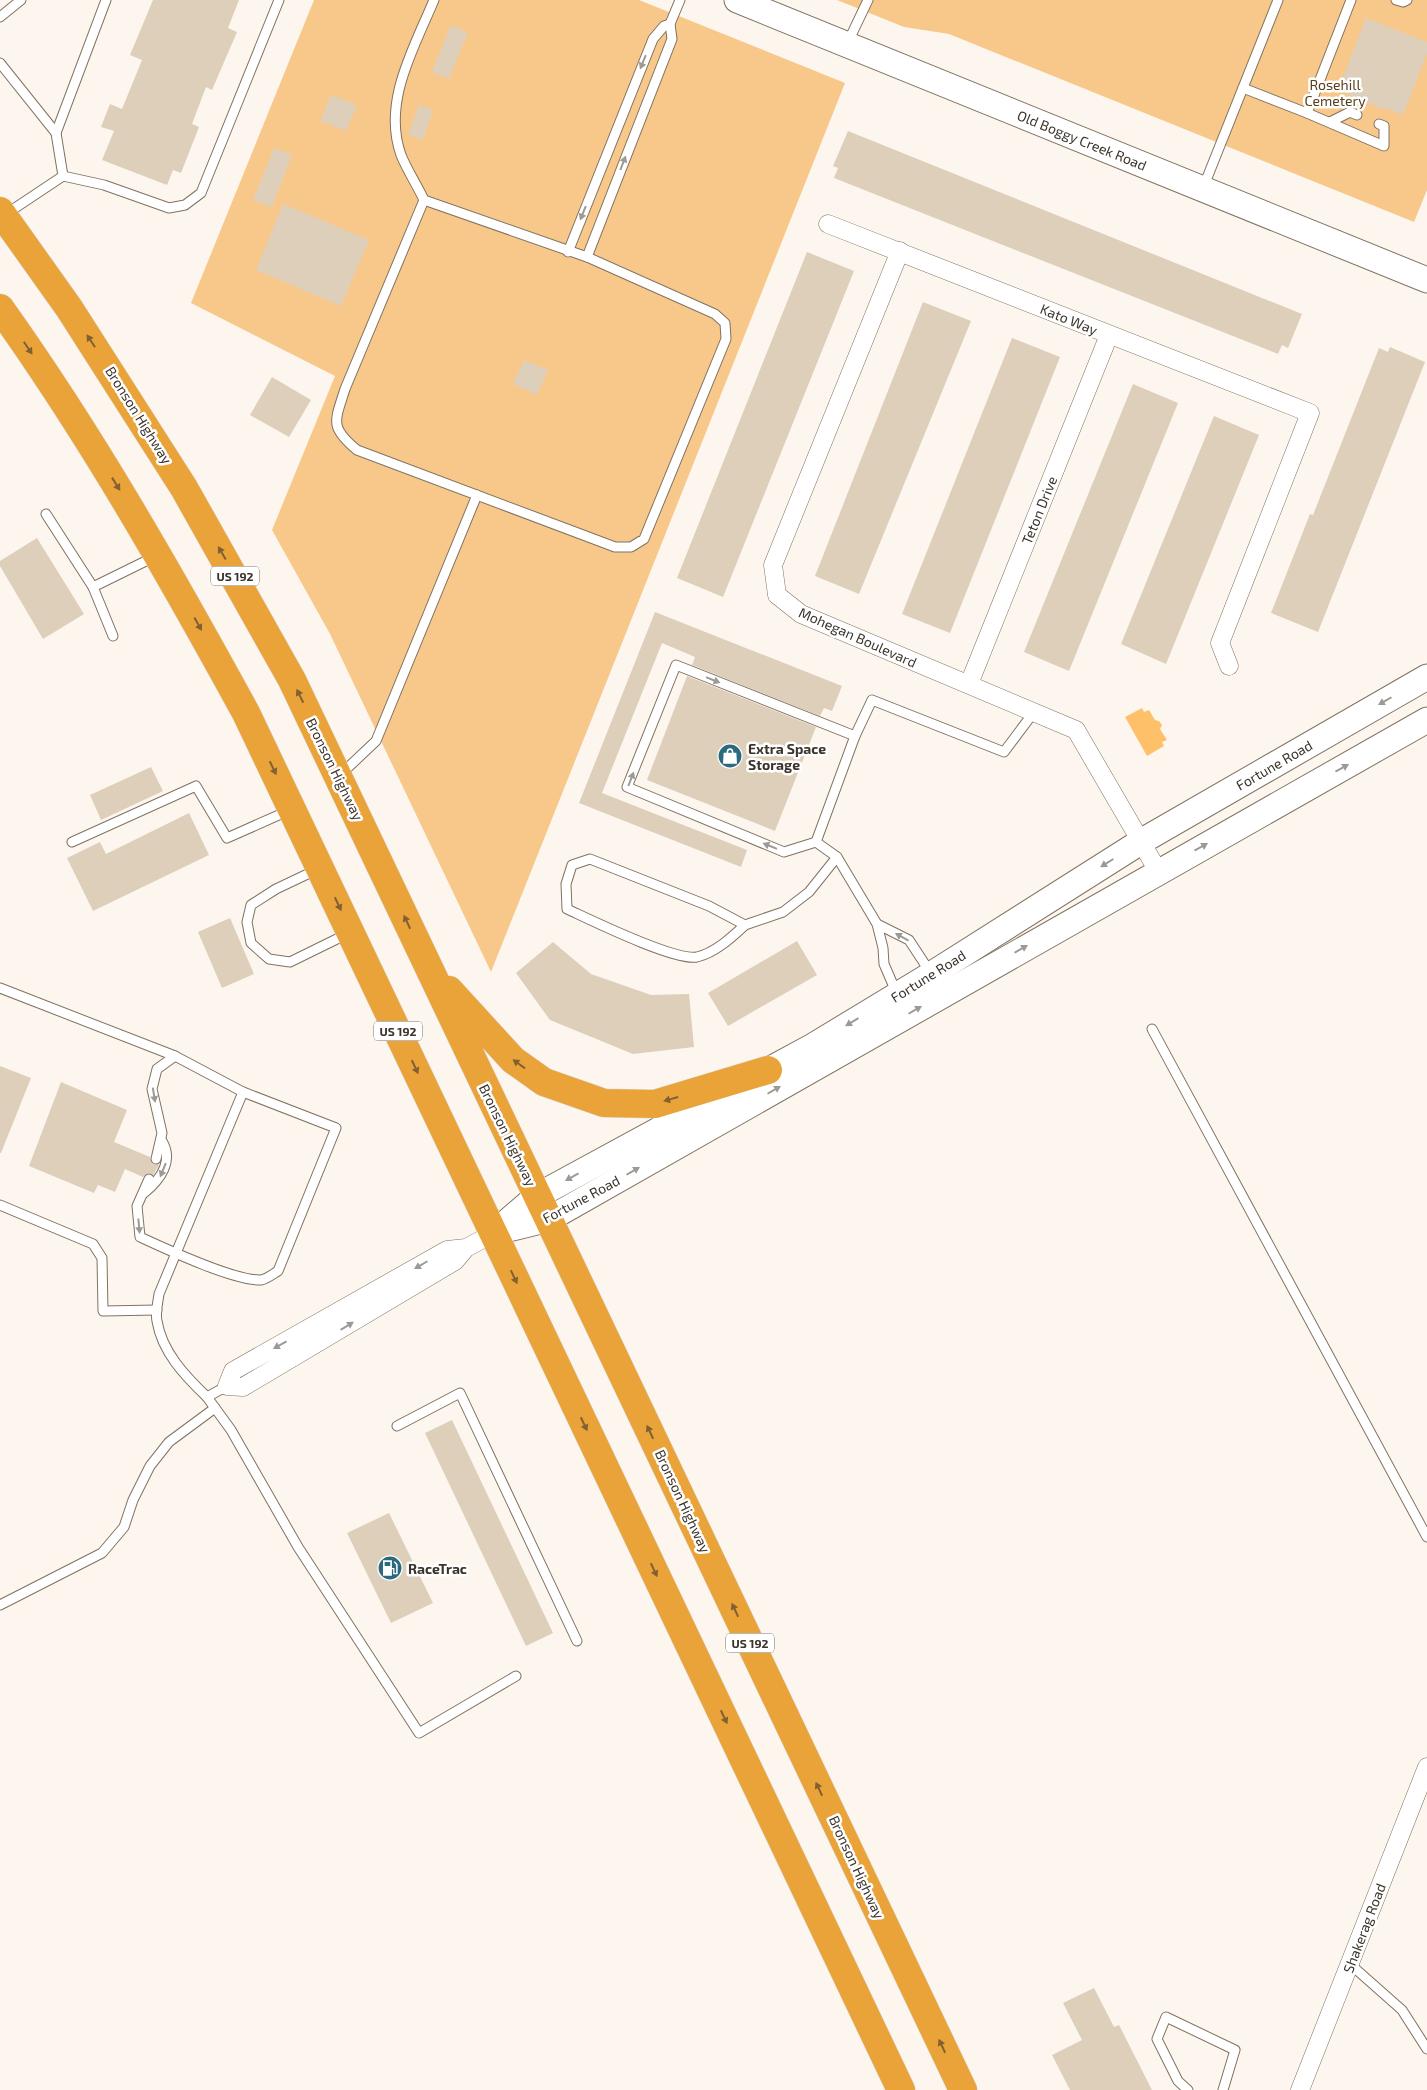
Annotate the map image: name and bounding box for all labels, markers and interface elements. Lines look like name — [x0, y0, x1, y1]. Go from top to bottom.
one-way arrow — [639, 55, 647, 70]
park label: Rosehill Cemetery — [1304, 76, 1366, 109]
street label: Old Boggy Creek Road — [1015, 106, 1149, 174]
one-way arrow — [620, 156, 628, 170]
one-way arrow — [579, 206, 587, 221]
street label: Kato Way — [1038, 300, 1101, 338]
one-way arrow — [86, 334, 95, 348]
one-way arrow — [23, 341, 33, 354]
street label: Bronson Highway — [102, 363, 176, 467]
street label: Teton Drive — [1018, 473, 1060, 547]
one-way arrow — [112, 478, 121, 491]
one-way arrow — [218, 547, 227, 560]
road number: US 192 — [211, 566, 259, 586]
street label: Mohegan Boulevard — [796, 603, 920, 671]
one-way arrow — [194, 617, 202, 632]
one-way arrow — [706, 676, 720, 684]
one-way arrow — [296, 689, 304, 703]
one-way arrow — [1378, 697, 1393, 705]
street label: Bronson Highway — [303, 715, 367, 824]
street label: Fortune Road — [1233, 736, 1315, 794]
place label: Extra Space Storage — [748, 740, 826, 773]
shop icon: Extra Space Storage — [717, 743, 743, 769]
one-way arrow — [270, 761, 278, 775]
one-way arrow — [1336, 763, 1349, 772]
one-way arrow — [627, 771, 635, 786]
one-way arrow — [763, 841, 777, 849]
one-way arrow — [1193, 843, 1208, 851]
one-way arrow — [1100, 858, 1113, 868]
one-way arrow — [335, 897, 343, 911]
one-way arrow — [403, 915, 411, 929]
one-way arrow — [895, 933, 910, 941]
one-way arrow — [1014, 945, 1029, 953]
street label: Fortune Road — [887, 946, 969, 1006]
one-way arrow — [909, 1005, 922, 1014]
one-way arrow — [845, 1018, 858, 1027]
road number: US 192 — [374, 1021, 422, 1040]
one-way arrow — [512, 1059, 526, 1069]
one-way arrow — [412, 1060, 420, 1074]
street label: Bronson Highway — [476, 1081, 540, 1190]
one-way arrow — [768, 1086, 781, 1095]
one-way arrow — [150, 1087, 158, 1103]
one-way arrow — [664, 1095, 679, 1103]
one-way arrow — [158, 1163, 166, 1178]
one-way arrow — [626, 1167, 641, 1175]
street label: Fortune Road — [539, 1171, 623, 1227]
one-way arrow — [565, 1173, 579, 1182]
one-way arrow — [135, 1218, 143, 1234]
one-way arrow — [414, 1260, 428, 1269]
one-way arrow — [511, 1270, 519, 1284]
one-way arrow — [340, 1321, 353, 1330]
one-way arrow — [272, 1341, 287, 1349]
one-way arrow — [580, 1416, 588, 1431]
one-way arrow — [646, 1425, 654, 1439]
street label: Bronson Highway — [652, 1447, 715, 1556]
fuel station icon: RaceTrac — [377, 1555, 403, 1581]
place label: RaceTrac — [408, 1560, 467, 1577]
one-way arrow — [650, 1563, 658, 1577]
one-way arrow — [730, 1603, 738, 1617]
road number: US 192 — [726, 1634, 774, 1652]
one-way arrow — [720, 1710, 728, 1724]
one-way arrow — [815, 1781, 824, 1796]
street label: Bronson Highway — [826, 1813, 889, 1922]
street label: Shakerag Road — [1339, 1881, 1389, 1975]
one-way arrow — [938, 2039, 946, 2053]

